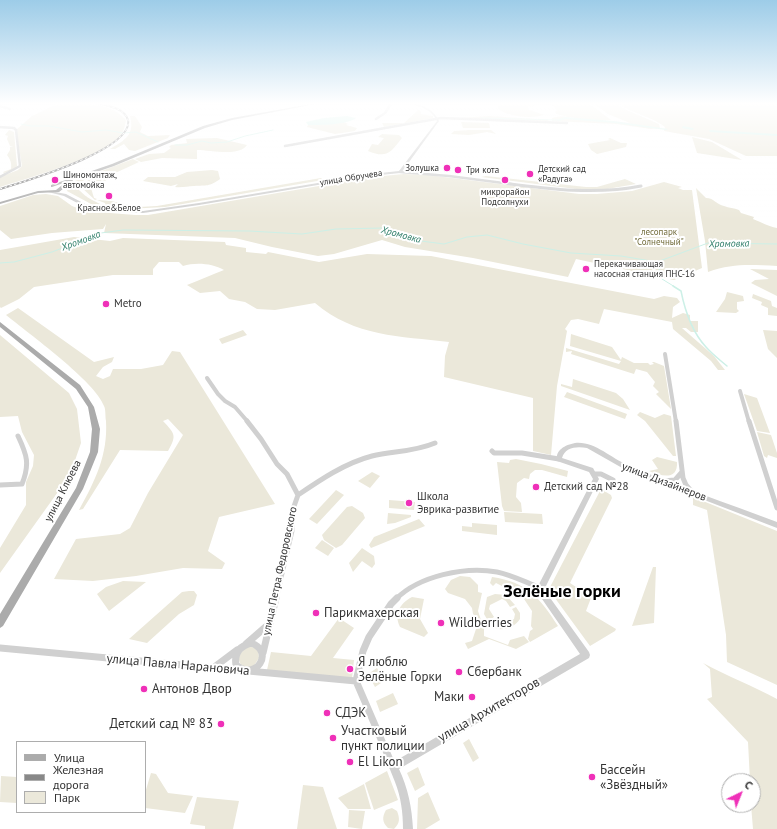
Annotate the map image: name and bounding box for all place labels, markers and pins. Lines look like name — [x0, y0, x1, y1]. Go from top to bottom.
place label: Золушка — [405, 163, 439, 173]
marker: Золушка — [442, 163, 452, 173]
place label: Детский сад «Радуга» — [538, 164, 586, 185]
marker: Три кота — [453, 165, 463, 175]
place label: Три кота — [466, 165, 499, 175]
marker: Детский сад «Радуга» — [525, 169, 535, 179]
place label: Шиномонтаж, автомойка — [63, 170, 117, 191]
marker: Шиномонтаж, автомойка — [50, 175, 60, 185]
marker: микрорайон Подсолнухи — [500, 175, 510, 185]
place label: микрорайон Подсолнухи — [481, 187, 529, 208]
marker: Красное&Белое — [104, 191, 114, 201]
place label: Красное&Белое — [77, 203, 141, 213]
place label: Перекачивающая насосная станция ПНС-16 — [594, 259, 695, 280]
marker: Перекачивающая насосная станция ПНС-16 — [581, 264, 591, 274]
place label: Metro — [114, 297, 142, 311]
marker: Metro — [101, 299, 111, 309]
place label: Детский сад №28 — [544, 480, 629, 494]
marker: Детский сад №28 — [531, 482, 541, 492]
place label: Школа Эврика-развитие — [417, 490, 499, 516]
marker: Школа Эврика-развитие — [404, 498, 414, 508]
place label: Парикмахерская — [324, 605, 419, 621]
marker: Парикмахерская — [311, 608, 321, 618]
place label: Wildberries — [449, 615, 512, 631]
marker: Wildberries — [436, 618, 446, 628]
place label: Я люблю Зелёные Горки — [358, 654, 442, 685]
marker: Я люблю Зелёные Горки — [345, 664, 355, 674]
place label: Сбербанк — [467, 664, 522, 680]
marker: Сбербанк — [454, 667, 464, 677]
place label: Антонов Двор — [152, 681, 232, 697]
marker: Антонов Двор — [139, 684, 149, 694]
place label: Маки — [434, 689, 464, 705]
marker: Маки — [467, 692, 477, 702]
place label: СДЭК — [335, 705, 366, 721]
marker: СДЭК — [322, 708, 332, 718]
place label: Детский сад № 83 — [110, 716, 213, 732]
marker: Детский сад № 83 — [216, 719, 226, 729]
place label: Участковый пункт полиции — [341, 723, 425, 754]
marker: Участковый пункт полиции — [328, 733, 338, 743]
place label: El Likon — [358, 754, 403, 770]
marker: El Likon — [345, 757, 355, 767]
place label: Бассейн «Звёздный» — [600, 762, 668, 793]
marker: Бассейн «Звёздный» — [587, 772, 597, 782]

